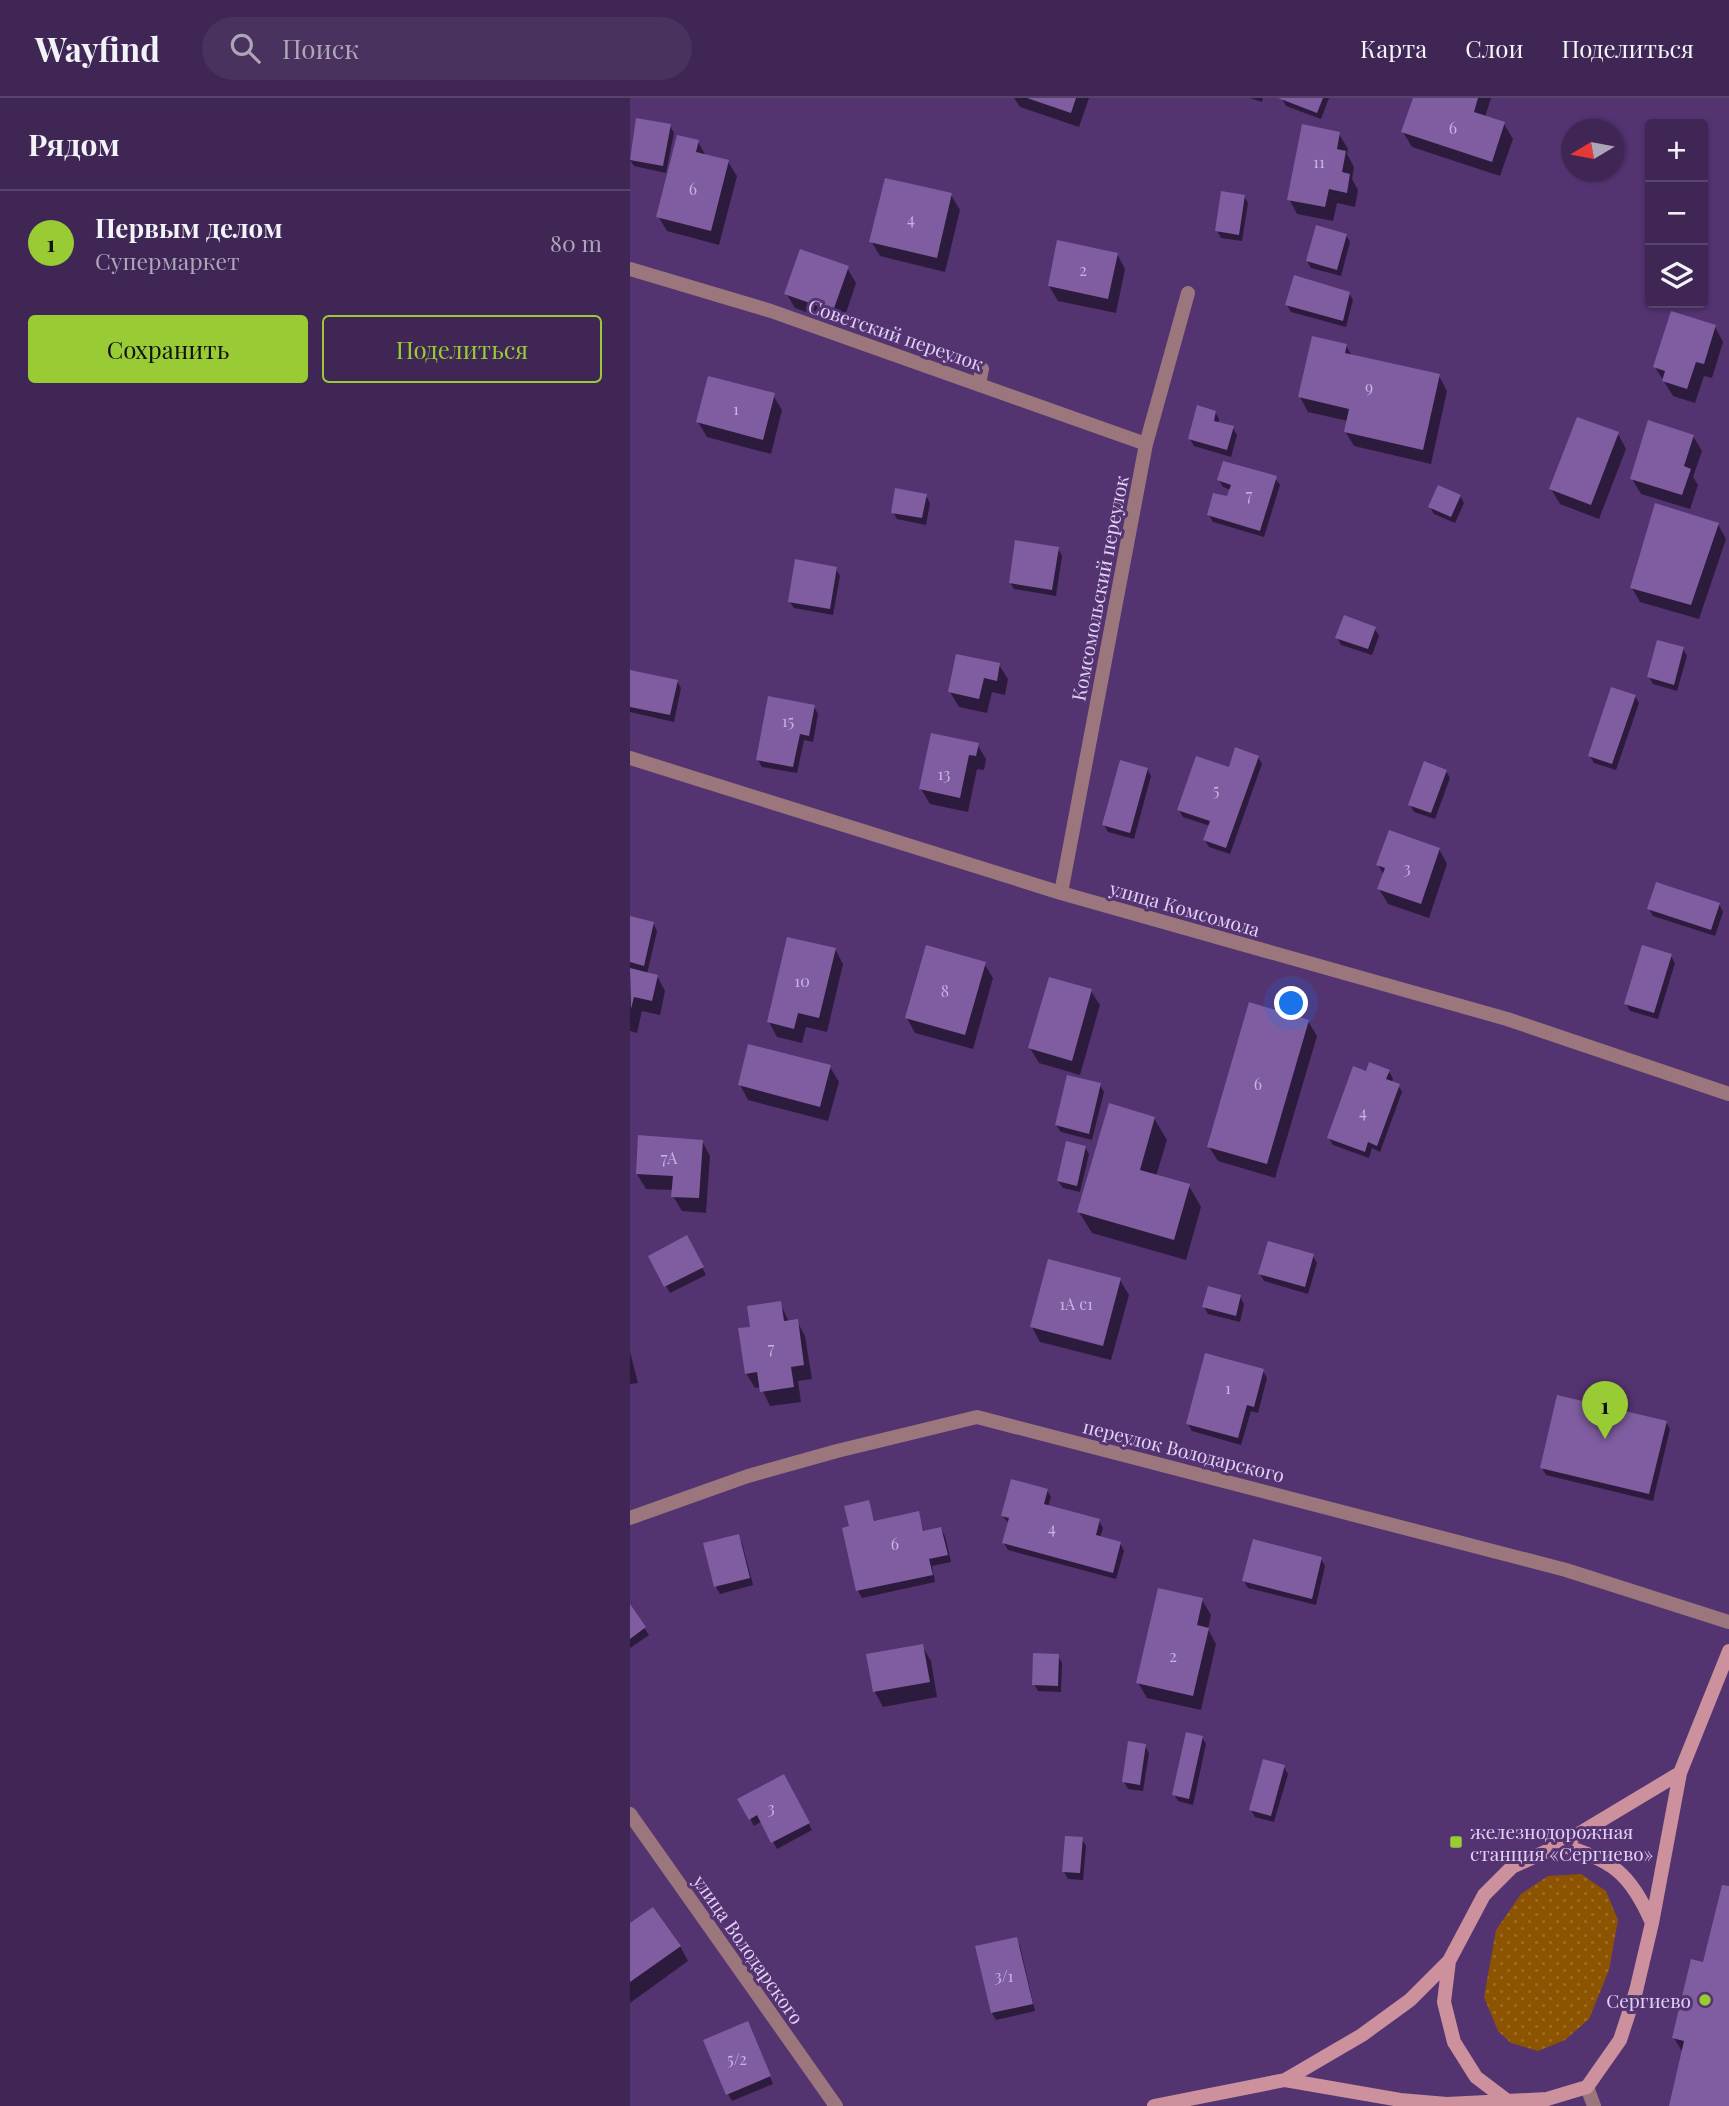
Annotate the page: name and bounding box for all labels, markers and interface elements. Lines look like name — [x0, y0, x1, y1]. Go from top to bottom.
search box — [202, 17, 692, 80]
text: Wayfind — [35, 26, 160, 70]
icon: search — [226, 29, 264, 67]
text: Поиск — [282, 31, 359, 66]
text: Карта — [1360, 32, 1427, 64]
text: Слои — [1465, 32, 1524, 64]
text: Поделиться — [1562, 32, 1694, 64]
house number: 6 — [1449, 117, 1457, 138]
north arrow — [1561, 119, 1624, 182]
map controls — [1645, 119, 1708, 308]
button: + — [1645, 119, 1708, 182]
text: Рядом — [28, 124, 120, 164]
house number: 11 — [1313, 151, 1325, 172]
house number: 6 — [689, 178, 697, 199]
button: − — [1645, 182, 1708, 245]
house number: 4 — [907, 208, 915, 229]
text: Первым делом — [95, 210, 283, 245]
text: 1 — [47, 227, 55, 258]
text: 80 m — [550, 227, 602, 258]
text: Супермаркет — [95, 245, 240, 276]
button: layers — [1645, 245, 1708, 308]
house number: 2 — [1079, 259, 1087, 280]
street label: Советский переулок — [805, 292, 987, 376]
button: Сохранить — [28, 315, 308, 383]
button: Поделиться — [322, 315, 602, 383]
house number: 9 — [1365, 376, 1373, 397]
house number: 1 — [733, 398, 739, 419]
street label: Комсомольский переулок — [1064, 473, 1134, 703]
house number: 7 — [1246, 484, 1253, 505]
house number: 15 — [782, 710, 794, 731]
house number: 13 — [938, 763, 950, 784]
house number: 5 — [1213, 779, 1219, 800]
house number: 3 — [1403, 857, 1411, 878]
street label: улица Комсомола — [1106, 874, 1264, 942]
house number: 10 — [794, 970, 810, 991]
house number: 8 — [941, 980, 949, 1001]
your location — [1274, 986, 1308, 1020]
house number: 6 — [1254, 1073, 1262, 1094]
house number: 4 — [1359, 1101, 1367, 1122]
house number: 7А — [661, 1147, 678, 1168]
house number: 1А с1 — [1059, 1293, 1093, 1314]
house number: 7 — [768, 1337, 775, 1358]
house number: 1 — [1225, 1377, 1231, 1398]
pin: 1 — [1582, 1381, 1628, 1439]
street label: переулок Володарского — [1081, 1412, 1287, 1488]
house number: 4 — [1048, 1517, 1056, 1538]
house number: 6 — [891, 1533, 899, 1554]
house number: 2 — [1169, 1645, 1177, 1666]
house number: 3 — [767, 1797, 775, 1818]
place label: железнодорожная станция «Сергиево» — [1470, 1818, 1653, 1866]
marker: железнодорожная станция «Сергиево» — [1448, 1834, 1464, 1850]
street label: улица Володарского — [687, 1868, 810, 2029]
house number: 3/1 — [994, 1965, 1014, 1986]
place label: Сергиево — [1606, 1987, 1691, 2013]
marker: Сергиево — [1697, 1992, 1713, 2008]
house number: 5/2 — [727, 2048, 747, 2069]

